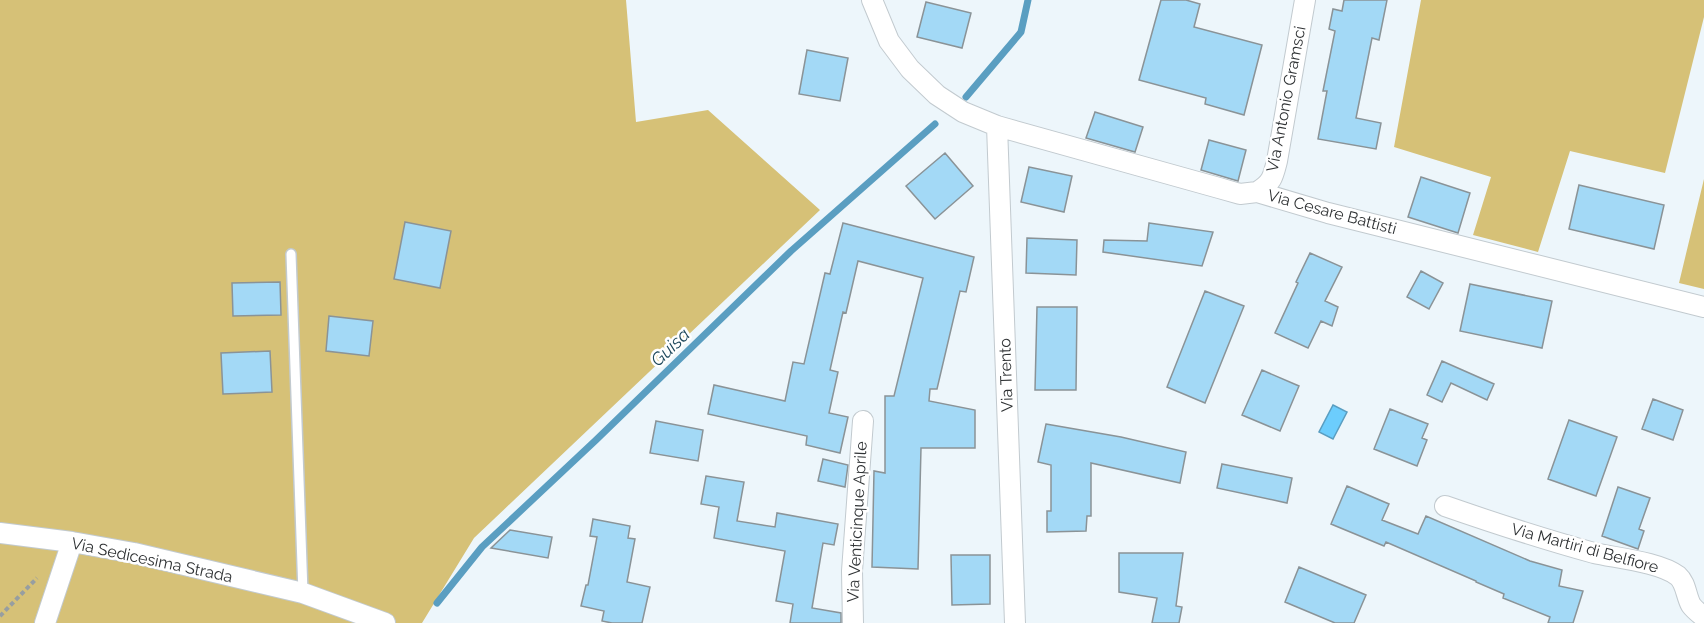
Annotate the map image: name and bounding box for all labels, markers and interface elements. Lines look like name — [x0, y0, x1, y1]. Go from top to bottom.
street label: Via Antonio Gramsci — [1263, 24, 1309, 174]
street label: Via Cesare Battisti — [1265, 186, 1399, 238]
water label: Guisa — [646, 323, 694, 370]
street label: Via Trento — [995, 338, 1017, 412]
street label: Via Venticinque Aprile — [843, 441, 871, 603]
street label: Via Martiri di Belfiore — [1509, 519, 1661, 577]
street label: Via Sedicesima Strada — [70, 534, 234, 586]

